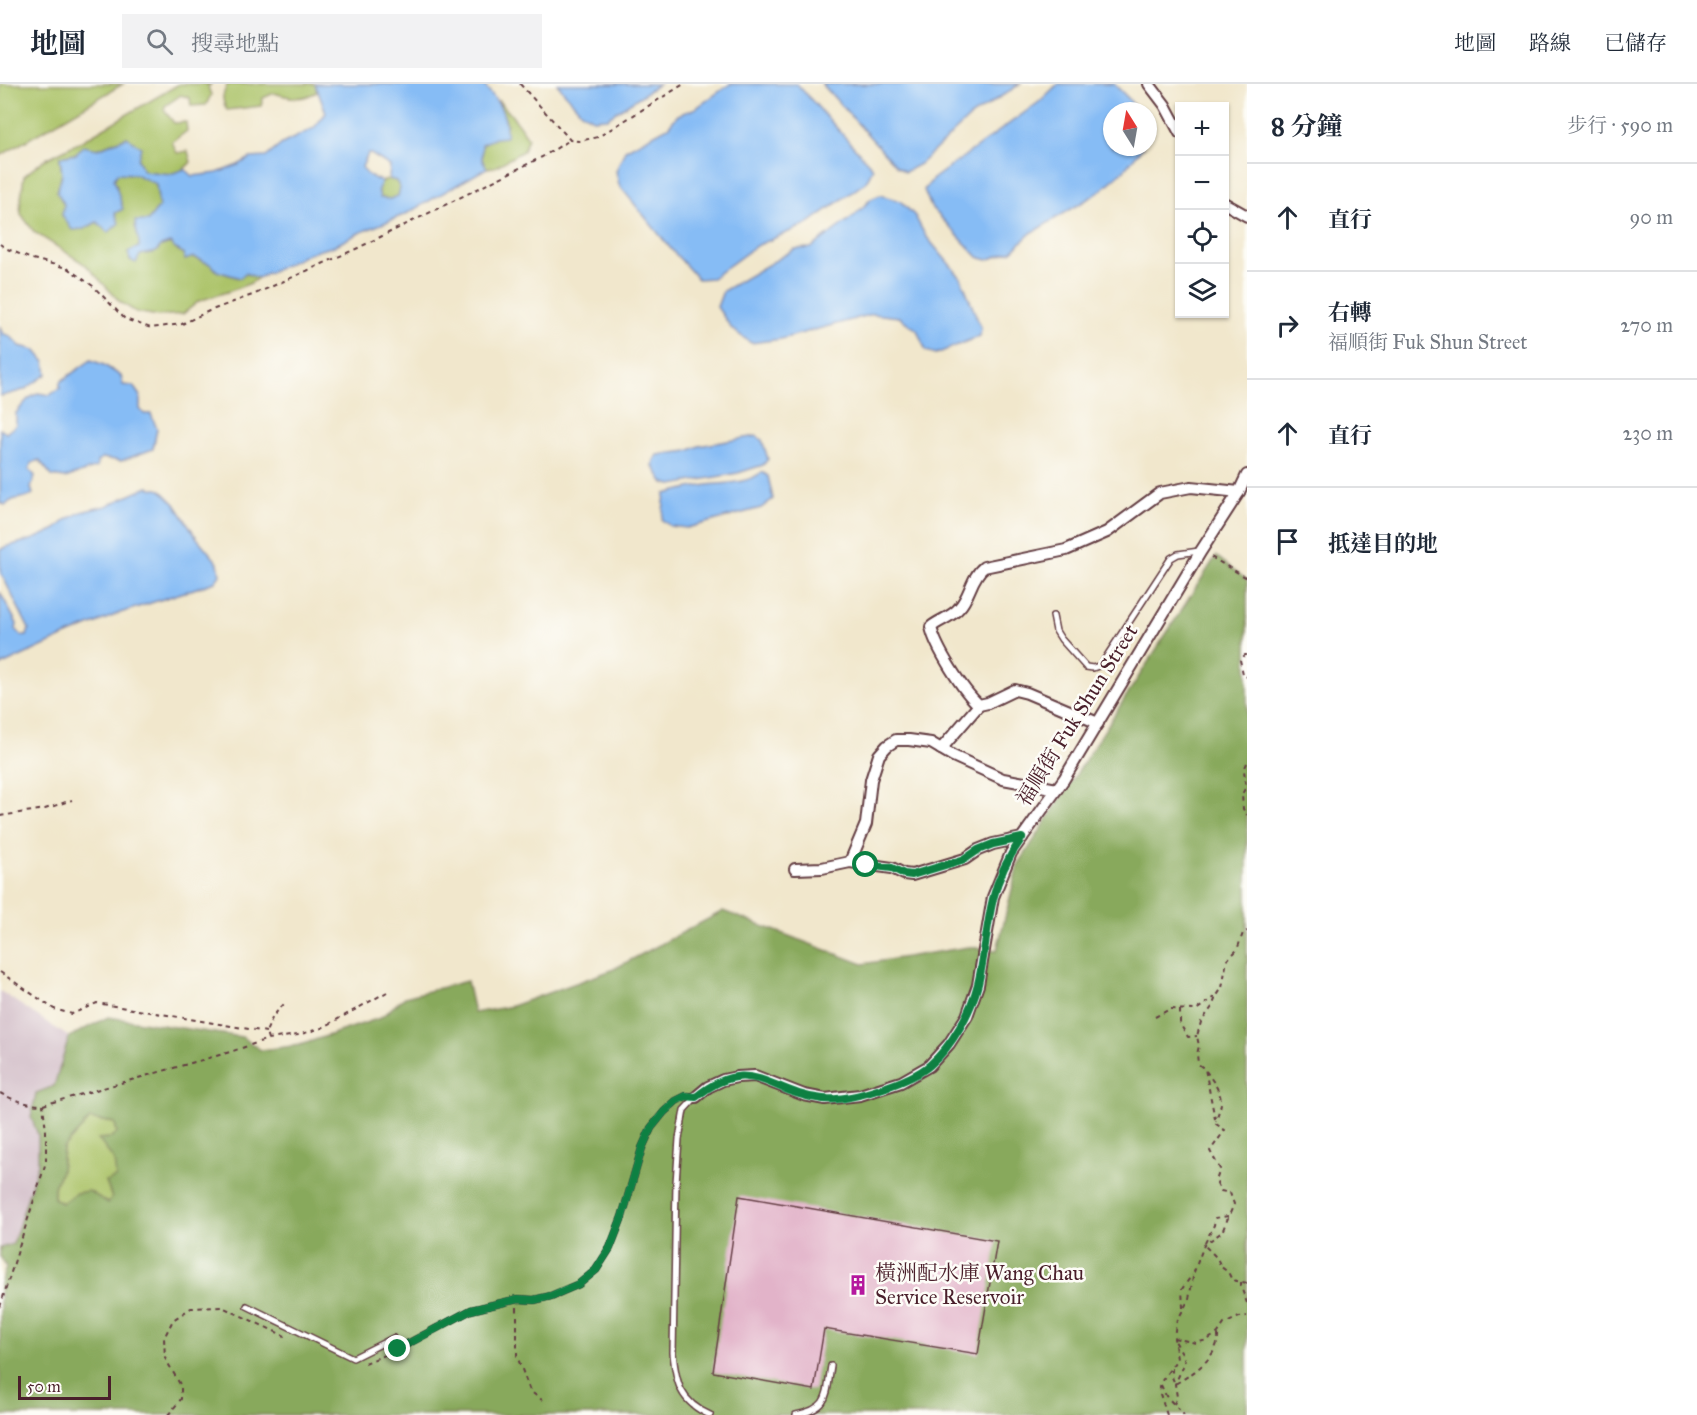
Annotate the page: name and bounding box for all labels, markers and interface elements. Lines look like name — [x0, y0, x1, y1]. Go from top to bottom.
search box — [122, 14, 542, 68]
icon: search — [143, 25, 176, 58]
text: 地圖 — [30, 26, 86, 61]
text: 搜尋地點 — [191, 30, 279, 57]
text: 地圖 — [1454, 30, 1496, 56]
text: 路線 — [1529, 30, 1571, 56]
text: 已儲存 — [1604, 30, 1667, 56]
north arrow — [1103, 102, 1157, 156]
map controls — [1175, 102, 1229, 318]
button: + — [1175, 102, 1229, 156]
text: 8 分鐘 — [1271, 110, 1342, 142]
text: 步行 · 590 m — [1567, 113, 1673, 137]
button: − — [1175, 156, 1229, 210]
icon: ahead — [1271, 201, 1304, 234]
text: 90 m — [1630, 205, 1673, 229]
text: 直行 — [1328, 206, 1372, 233]
button: locate — [1175, 210, 1229, 264]
button: layers — [1175, 264, 1229, 318]
text: 右轉 — [1328, 299, 1372, 326]
icon: right — [1271, 309, 1304, 342]
text: 270 m — [1620, 313, 1673, 337]
text: 福順街 Fuk Shun Street — [1328, 330, 1527, 354]
icon: ahead — [1271, 417, 1304, 450]
text: 230 m — [1622, 421, 1673, 445]
text: 直行 — [1328, 422, 1372, 449]
icon: arrive — [1271, 525, 1304, 558]
text: 抵達目的地 — [1328, 530, 1438, 557]
street label: 福順街 Fuk Shun Street — [1010, 619, 1144, 811]
route start — [852, 851, 878, 877]
place label: 橫洲配水庫 Wang Chau Service Reservoir — [875, 1260, 1084, 1310]
building icon: 橫洲配水庫 Wang Chau Service Reservoir — [846, 1273, 870, 1297]
route end — [384, 1335, 410, 1361]
scale bar — [18, 1373, 111, 1400]
text: 50 m — [27, 1377, 61, 1396]

